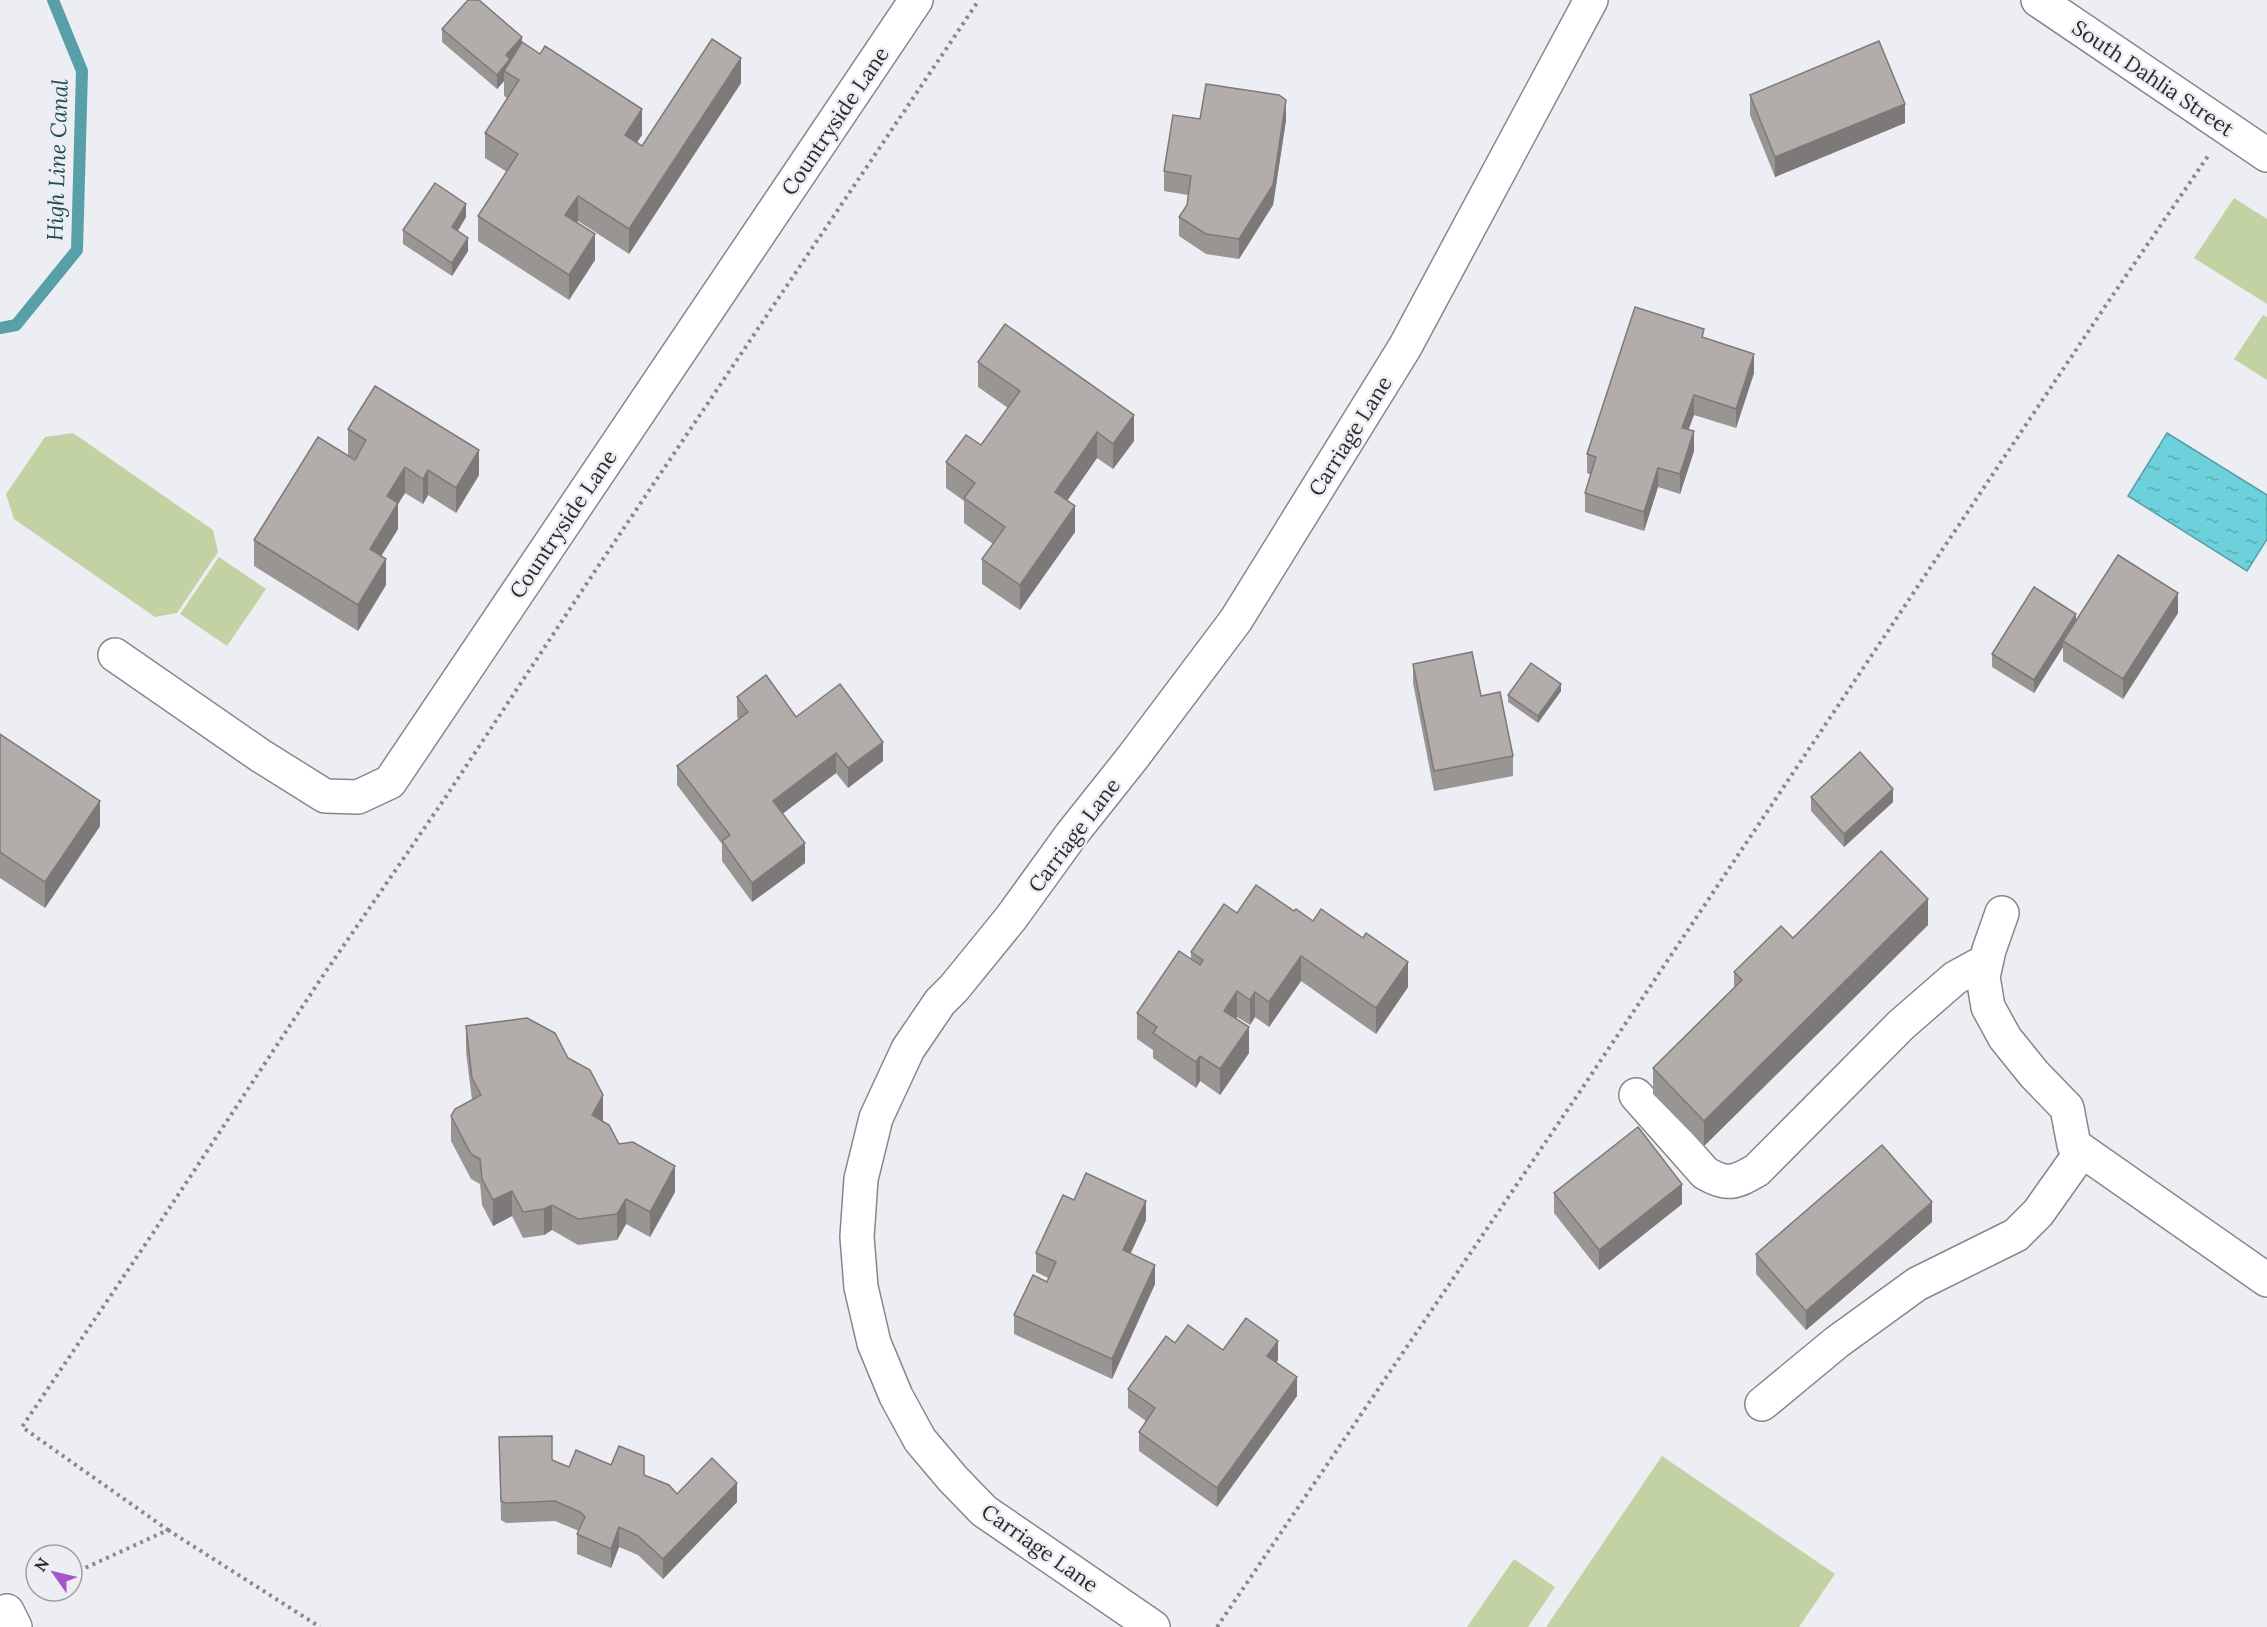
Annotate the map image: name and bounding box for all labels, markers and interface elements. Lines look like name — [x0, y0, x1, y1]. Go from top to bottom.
street label: South Dahlia Street — [2067, 14, 2240, 143]
street label: Countryside Lane — [775, 42, 895, 200]
water label: High Line Canal — [40, 78, 74, 242]
street label: Carriage Lane — [1302, 371, 1398, 501]
street label: Countryside Lane — [503, 445, 623, 603]
street label: Carriage Lane — [1022, 772, 1126, 898]
street label: Carriage Lane — [976, 1498, 1104, 1598]
north arrow — [24, 1543, 84, 1603]
text: N — [30, 1554, 53, 1575]

